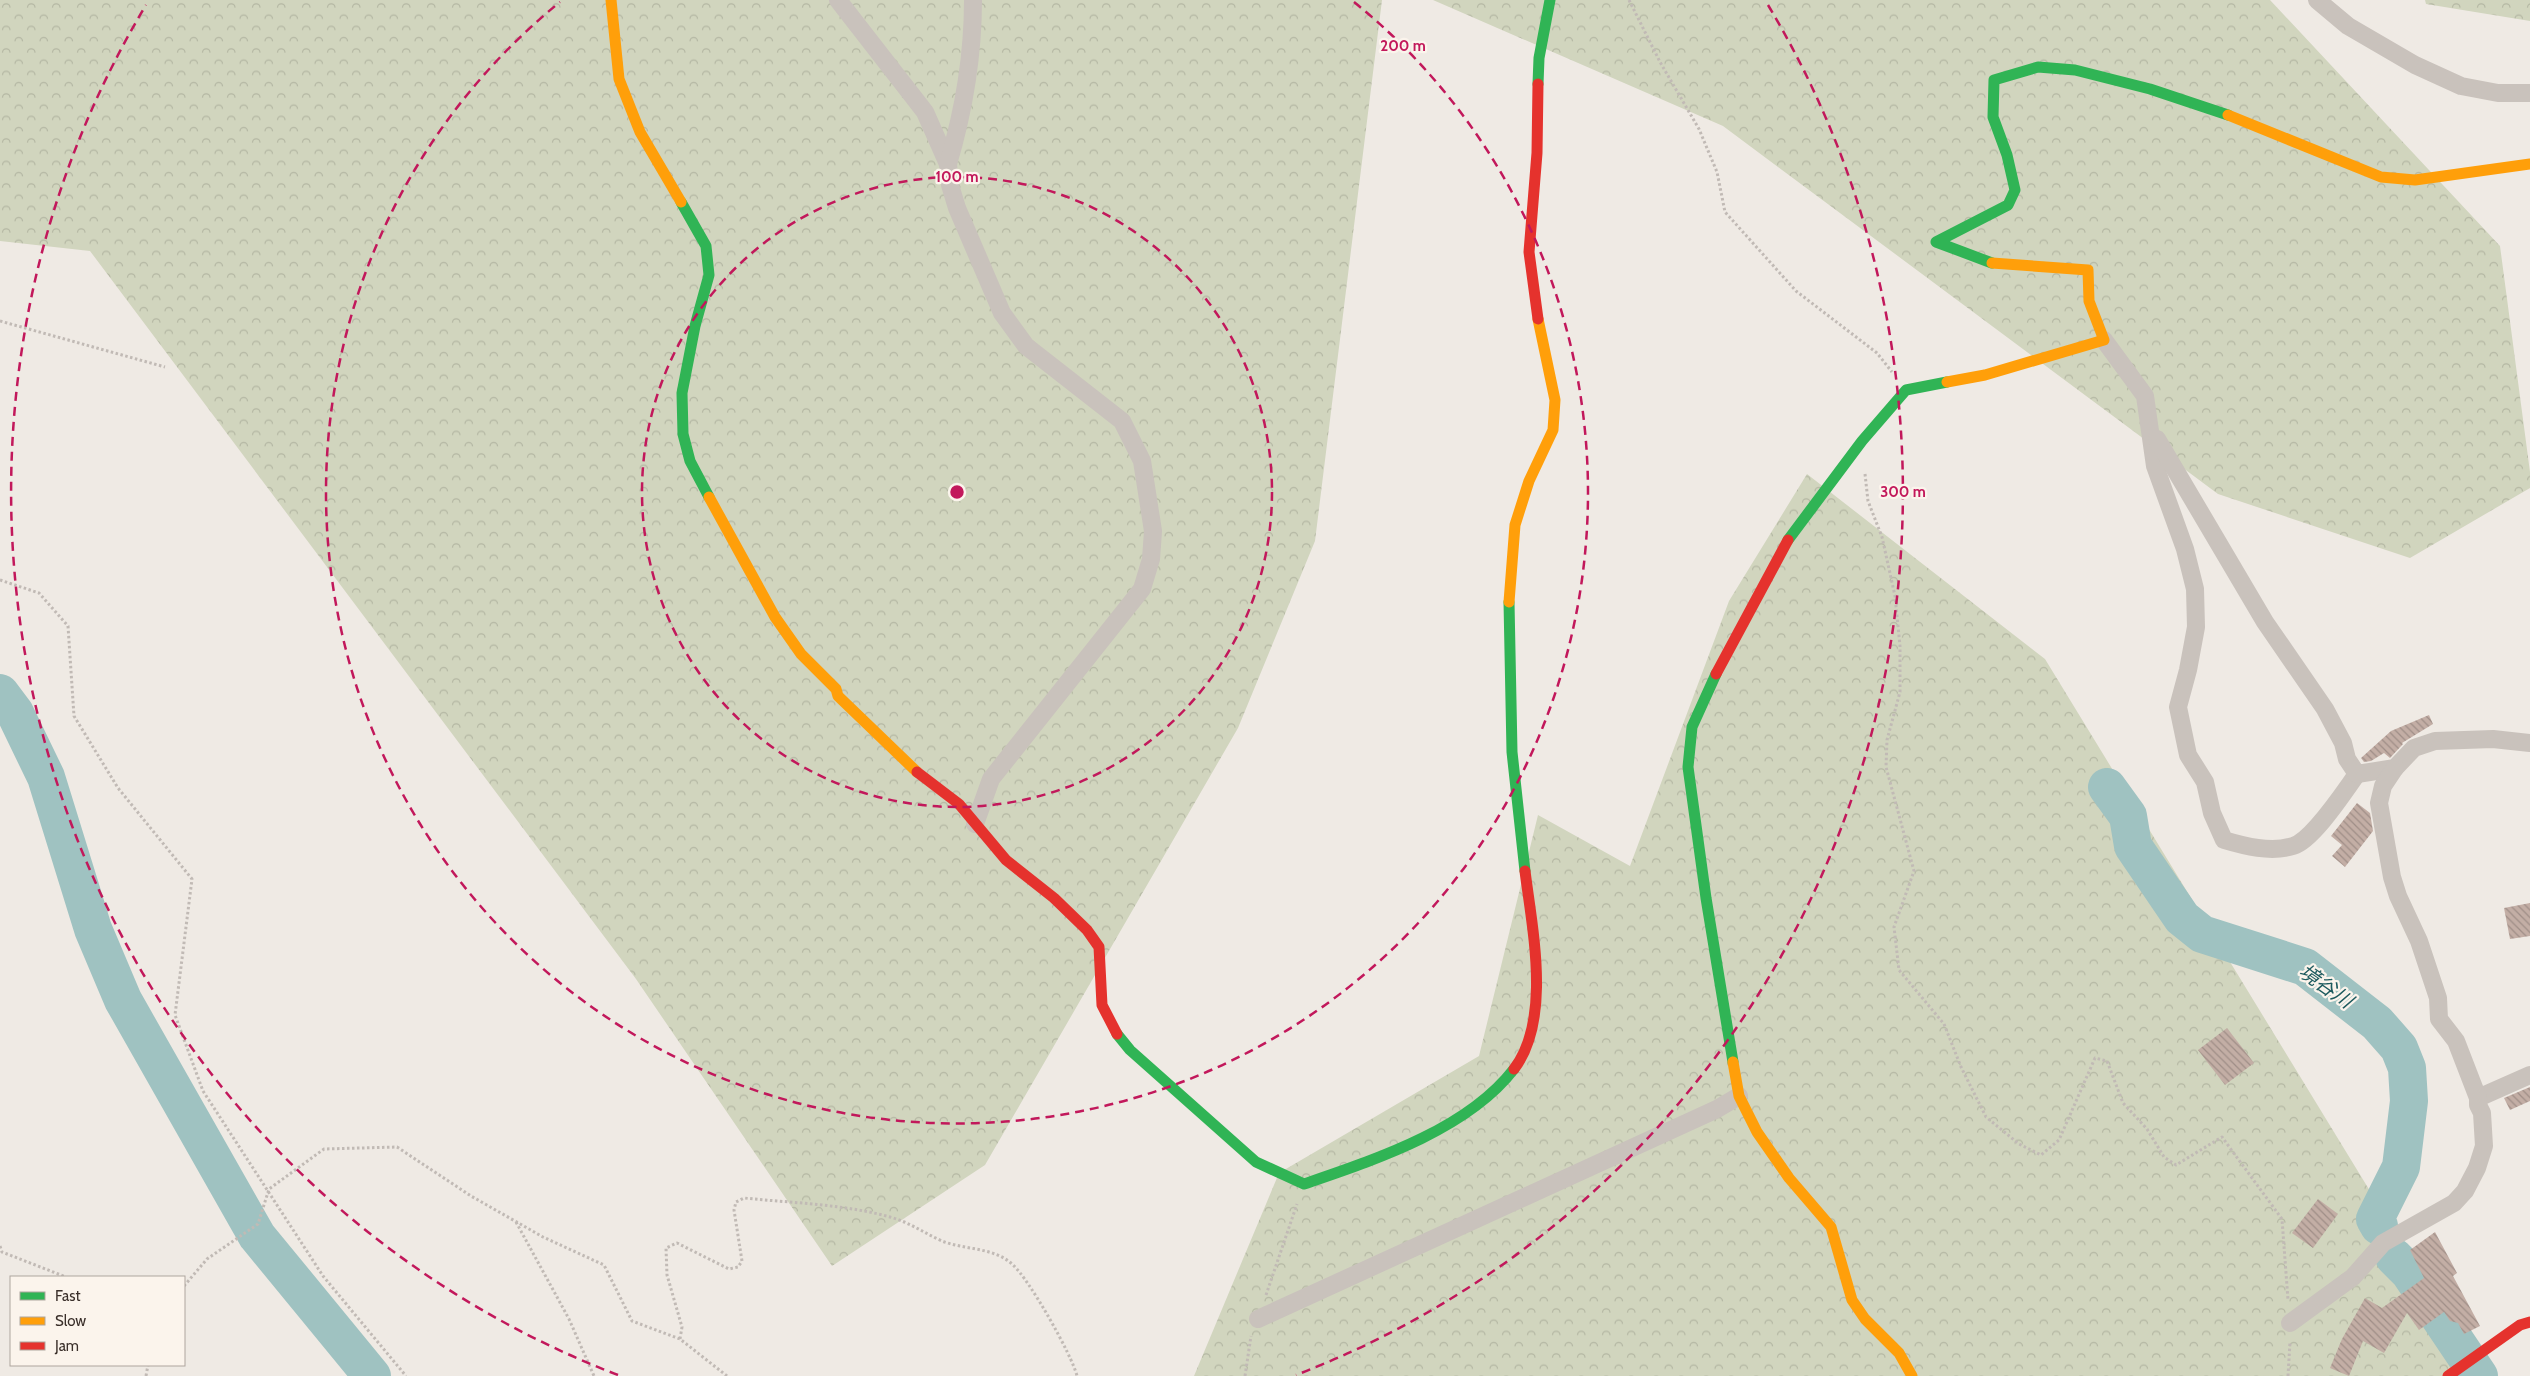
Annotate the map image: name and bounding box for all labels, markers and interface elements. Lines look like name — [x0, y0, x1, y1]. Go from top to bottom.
text: 200 m — [1380, 37, 1426, 55]
text: 100 m — [935, 168, 979, 186]
centre of rings — [948, 483, 966, 501]
text: 300 m — [1880, 483, 1926, 501]
water label: 境谷川 — [2295, 959, 2359, 1014]
legend — [10, 1276, 185, 1366]
text: Fast — [55, 1287, 80, 1305]
text: Slow — [55, 1312, 86, 1330]
text: Jam — [54, 1337, 79, 1355]

